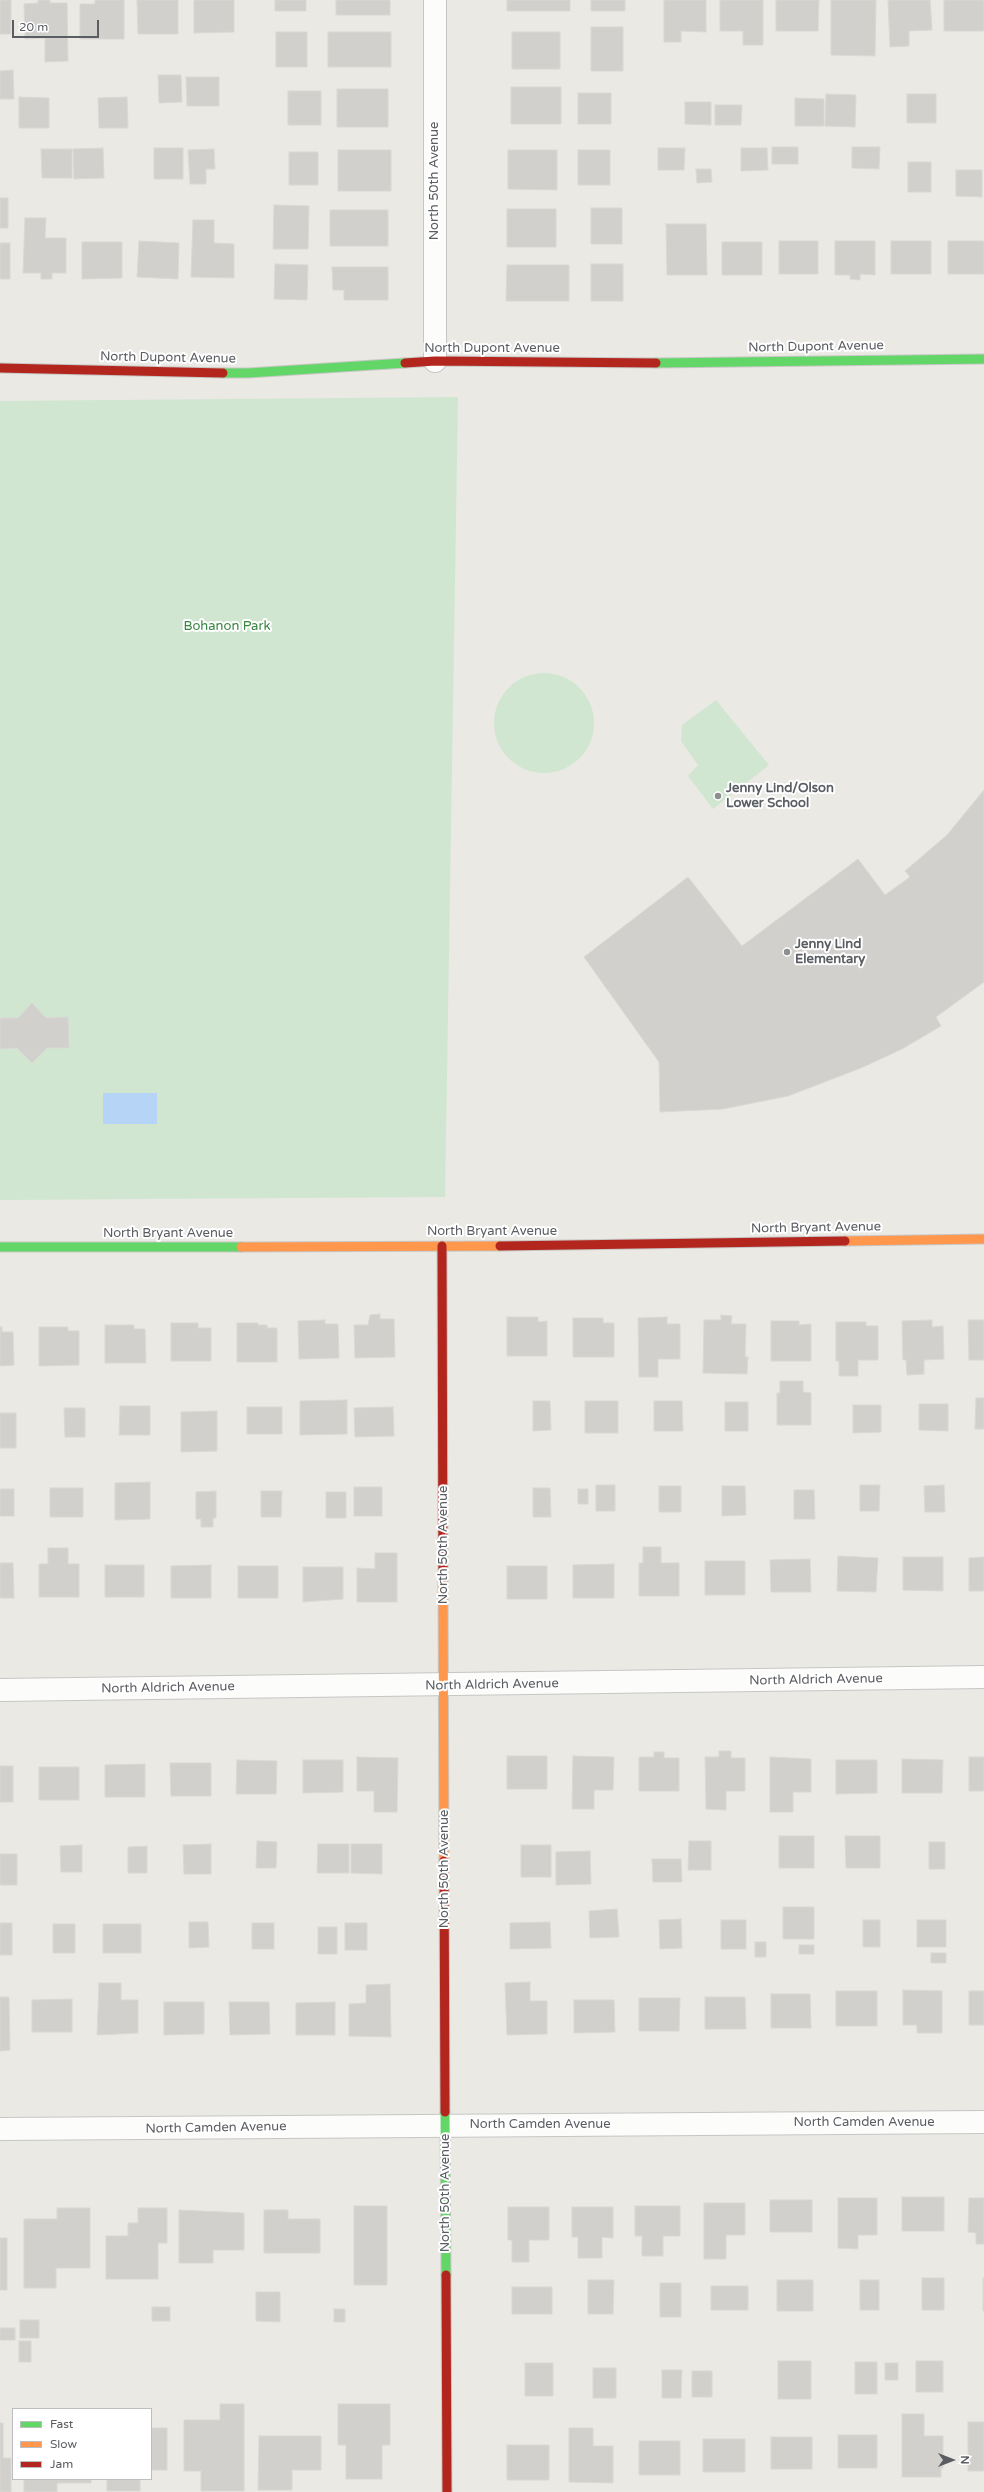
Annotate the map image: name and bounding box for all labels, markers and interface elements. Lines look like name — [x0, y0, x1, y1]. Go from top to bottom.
scale bar — [14, 12, 101, 38]
text: 20 m — [19, 20, 48, 34]
street label: North 50th Avenue — [427, 122, 443, 240]
street label: North Dupont Avenue — [748, 338, 884, 356]
street label: North Dupont Avenue — [424, 341, 560, 357]
street label: North Dupont Avenue — [100, 349, 236, 367]
park label: Bohanon Park — [184, 619, 270, 635]
place label: Jenny Lind/Olson Lower School — [726, 781, 834, 812]
marker: Jenny Lind/Olson Lower School — [713, 791, 723, 801]
place label: Jenny Lind Elementary — [795, 937, 865, 968]
marker: Jenny Lind Elementary — [782, 947, 792, 957]
street label: North Bryant Avenue — [751, 1219, 881, 1237]
street label: North Bryant Avenue — [427, 1224, 557, 1240]
street label: North Bryant Avenue — [103, 1226, 233, 1242]
street label: North 50th Avenue — [436, 1486, 452, 1604]
street label: North Aldrich Avenue — [749, 1671, 883, 1689]
street label: North Aldrich Avenue — [425, 1676, 559, 1694]
street label: North Aldrich Avenue — [101, 1679, 235, 1697]
street label: North 50th Avenue — [437, 1810, 453, 1928]
street label: North Camden Avenue — [793, 2115, 935, 2131]
street label: North Camden Avenue — [469, 2117, 611, 2133]
street label: North Camden Avenue — [145, 2119, 287, 2137]
street label: North 50th Avenue — [438, 2134, 454, 2252]
legend — [12, 2408, 152, 2480]
text: Fast — [50, 2417, 73, 2431]
text: Slow — [50, 2437, 77, 2451]
north arrow — [932, 2440, 972, 2480]
text: N — [958, 2456, 971, 2464]
text: Jam — [50, 2457, 73, 2471]

